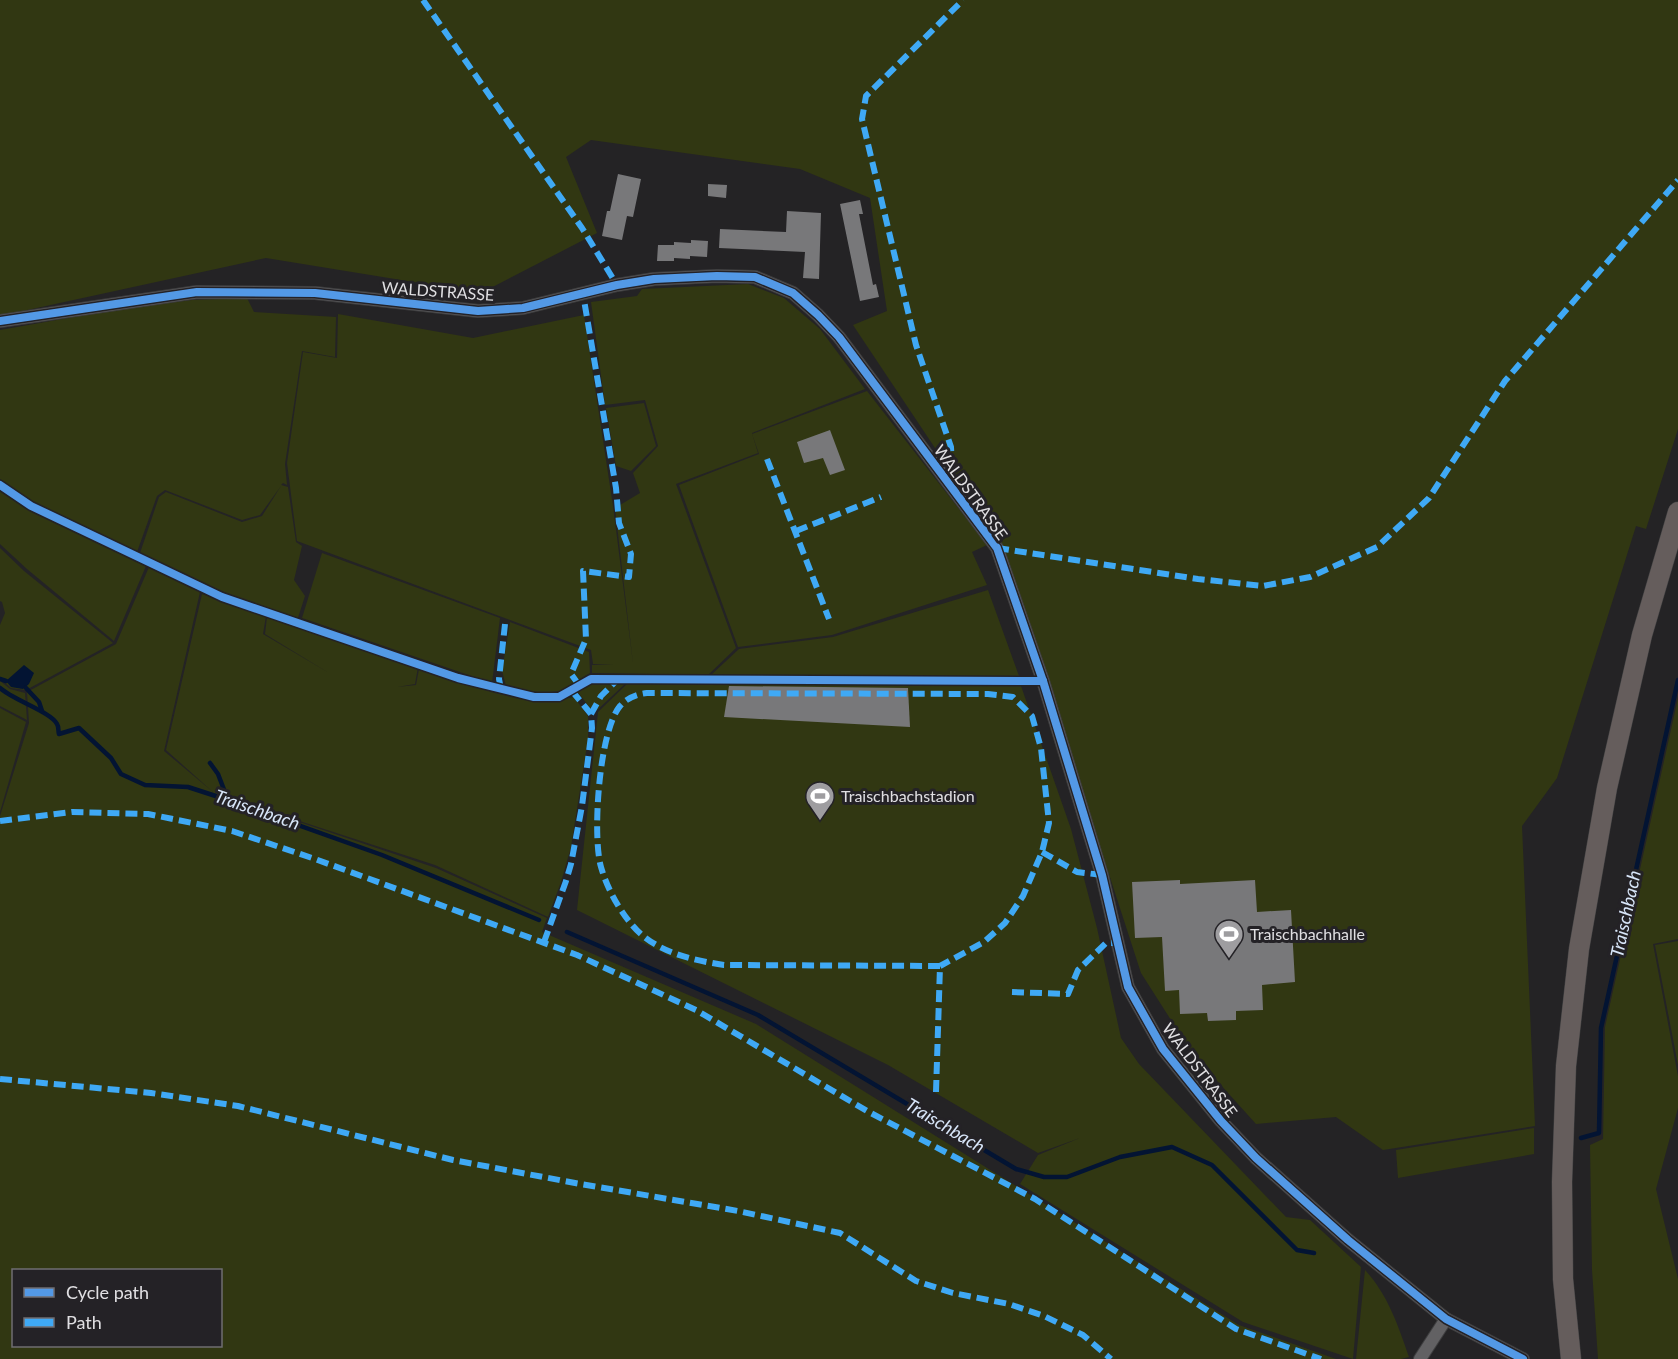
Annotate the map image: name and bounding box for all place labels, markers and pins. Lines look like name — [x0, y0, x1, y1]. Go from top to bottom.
sports icon: Traischbachstadion — [804, 780, 836, 822]
place label: Traischbachstadion — [841, 786, 975, 805]
sports icon: Traischbachhalle — [1213, 918, 1245, 960]
place label: Traischbachhalle — [1250, 924, 1365, 943]

